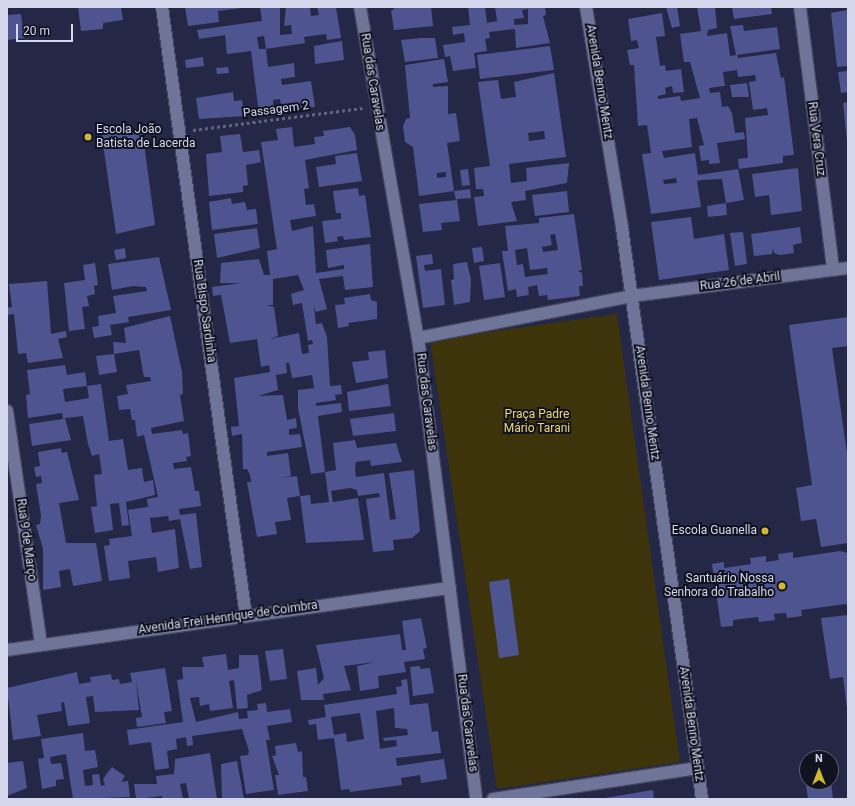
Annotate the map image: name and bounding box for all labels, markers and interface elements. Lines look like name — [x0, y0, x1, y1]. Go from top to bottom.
scale bar — [18, 16, 75, 42]
text: 20 m — [23, 24, 50, 38]
street label: Avenida Benno Mentz — [583, 24, 615, 140]
street label: Rua das Caravelas — [357, 32, 387, 132]
street label: Passagem 2 — [242, 99, 310, 121]
street label: Rua Vera Cruz — [804, 101, 828, 177]
place label: Escola João Batista de Lacerda — [96, 123, 195, 151]
marker: Escola João Batista de Lacerda — [83, 132, 93, 142]
street label: Rua Bispo Sardinha — [190, 259, 218, 363]
street label: Rua 26 de Abril — [699, 270, 781, 294]
street label: Avenida Benno Mentz — [632, 345, 662, 461]
street label: Rua das Caravelas — [413, 352, 439, 452]
park label: Praça Padre Mário Tarani — [504, 408, 570, 436]
street label: Rua 9 de Março — [13, 498, 39, 582]
place label: Escola Guanella — [672, 524, 757, 538]
marker: Escola Guanella — [760, 526, 770, 536]
place label: Santuário Nossa Senhora do Trabalho — [664, 572, 774, 600]
marker: Santuário Nossa Senhora do Trabalho — [777, 581, 787, 591]
street label: Avenida Frei Henrique de Coimbra — [137, 598, 319, 638]
street label: Avenida Benno Mentz — [676, 666, 706, 782]
street label: Rua das Caravelas — [454, 673, 480, 773]
north arrow — [799, 750, 839, 790]
text: N — [815, 752, 823, 765]

